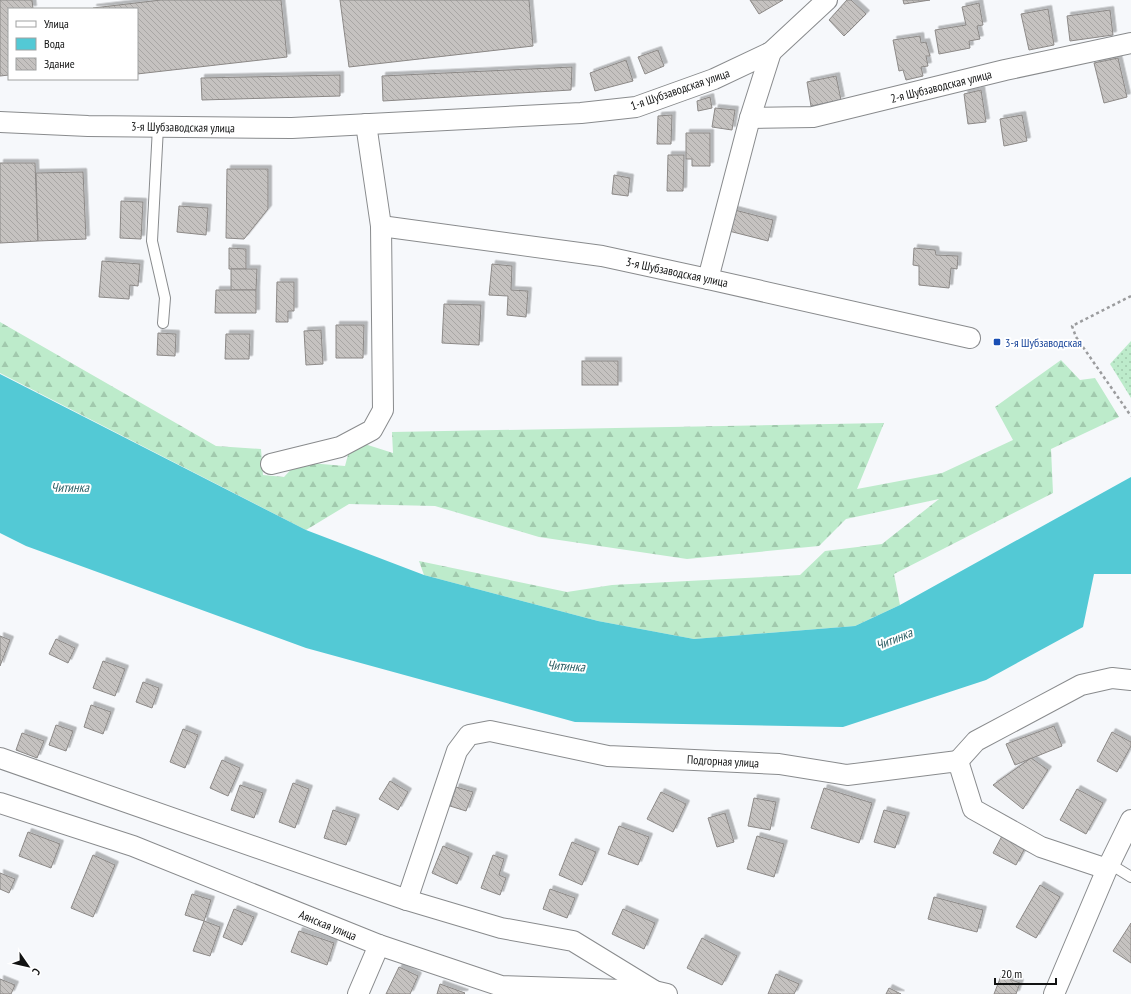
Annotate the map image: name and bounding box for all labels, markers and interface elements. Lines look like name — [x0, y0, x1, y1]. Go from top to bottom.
legend — [8, 8, 138, 80]
text: Улица — [44, 16, 69, 31]
text: Вода — [44, 36, 65, 51]
text: Здание — [44, 56, 75, 71]
street label: 1-я Шубзаводская улица — [628, 65, 732, 113]
street label: 2-я Шубзаводская улица — [889, 66, 993, 106]
street label: 3-я Шубзаводская улица — [131, 119, 235, 135]
street label: 3-я Шубзаводская улица — [625, 254, 730, 290]
place label: 3-я Шубзаводская — [1005, 335, 1082, 350]
marker: 3-я Шубзаводская — [992, 337, 1002, 347]
water label: Читинка — [51, 479, 90, 496]
water label: Читинка — [873, 624, 915, 654]
water label: Читинка — [547, 657, 586, 676]
street label: Подгорная улица — [686, 752, 760, 770]
street label: Аянская улица — [297, 907, 359, 943]
north arrow — [8, 946, 48, 986]
scale bar — [995, 960, 1056, 986]
text: С — [29, 966, 44, 978]
text: 20 m — [1001, 966, 1022, 981]

